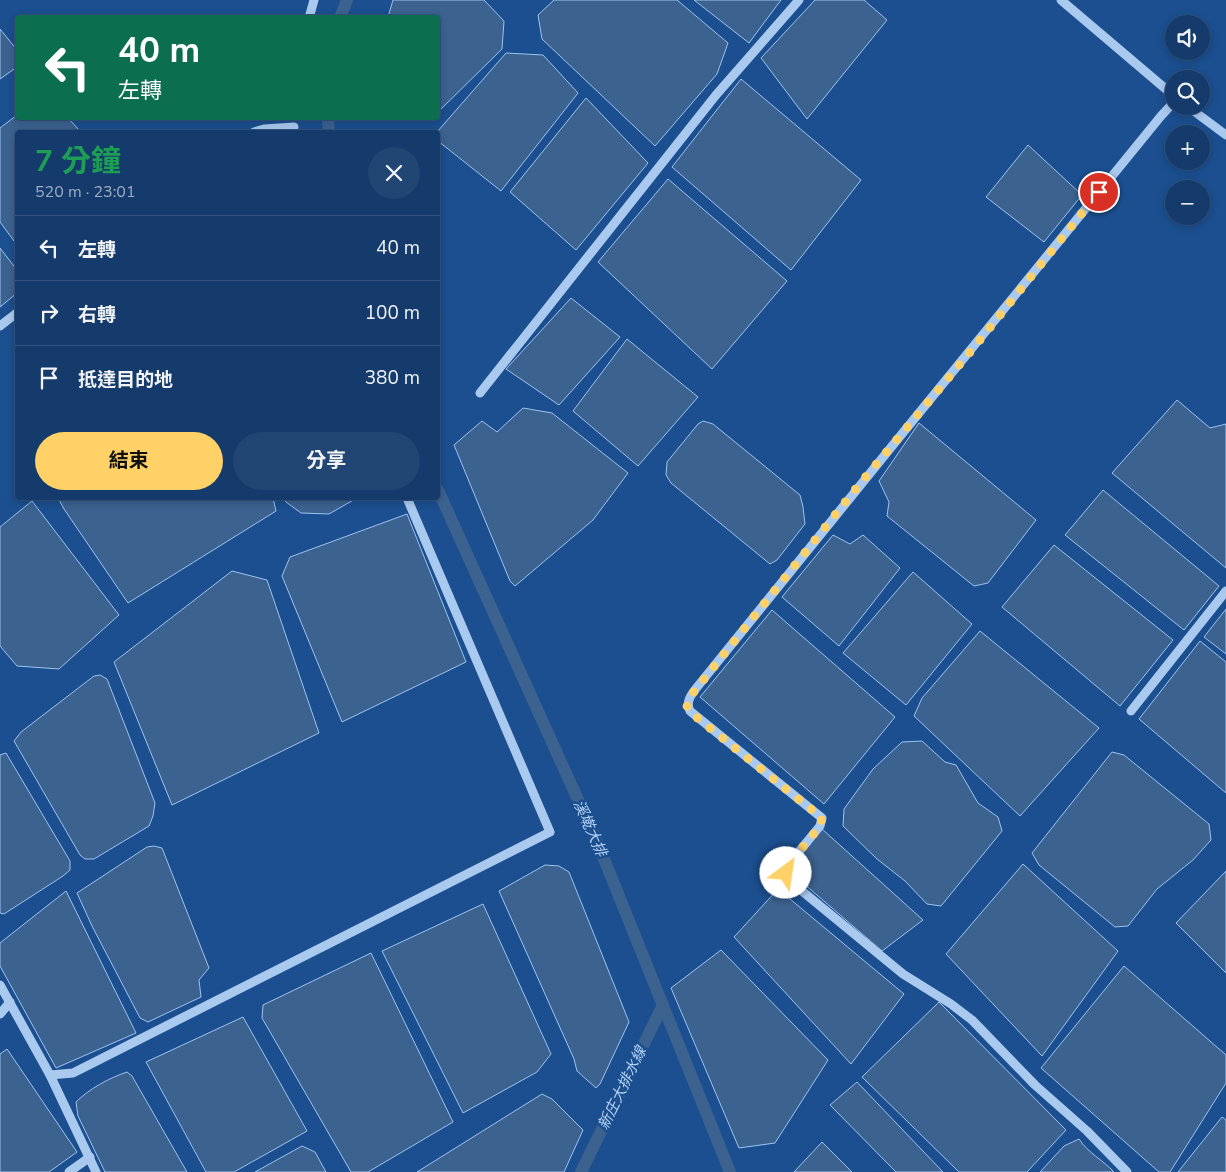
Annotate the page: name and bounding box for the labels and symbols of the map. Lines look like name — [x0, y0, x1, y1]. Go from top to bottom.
pin — [1078, 171, 1120, 213]
water label: 溪墘大排 — [569, 797, 612, 861]
position arrow — [759, 846, 811, 898]
water label: 新庄大排水線 — [593, 1041, 652, 1133]

